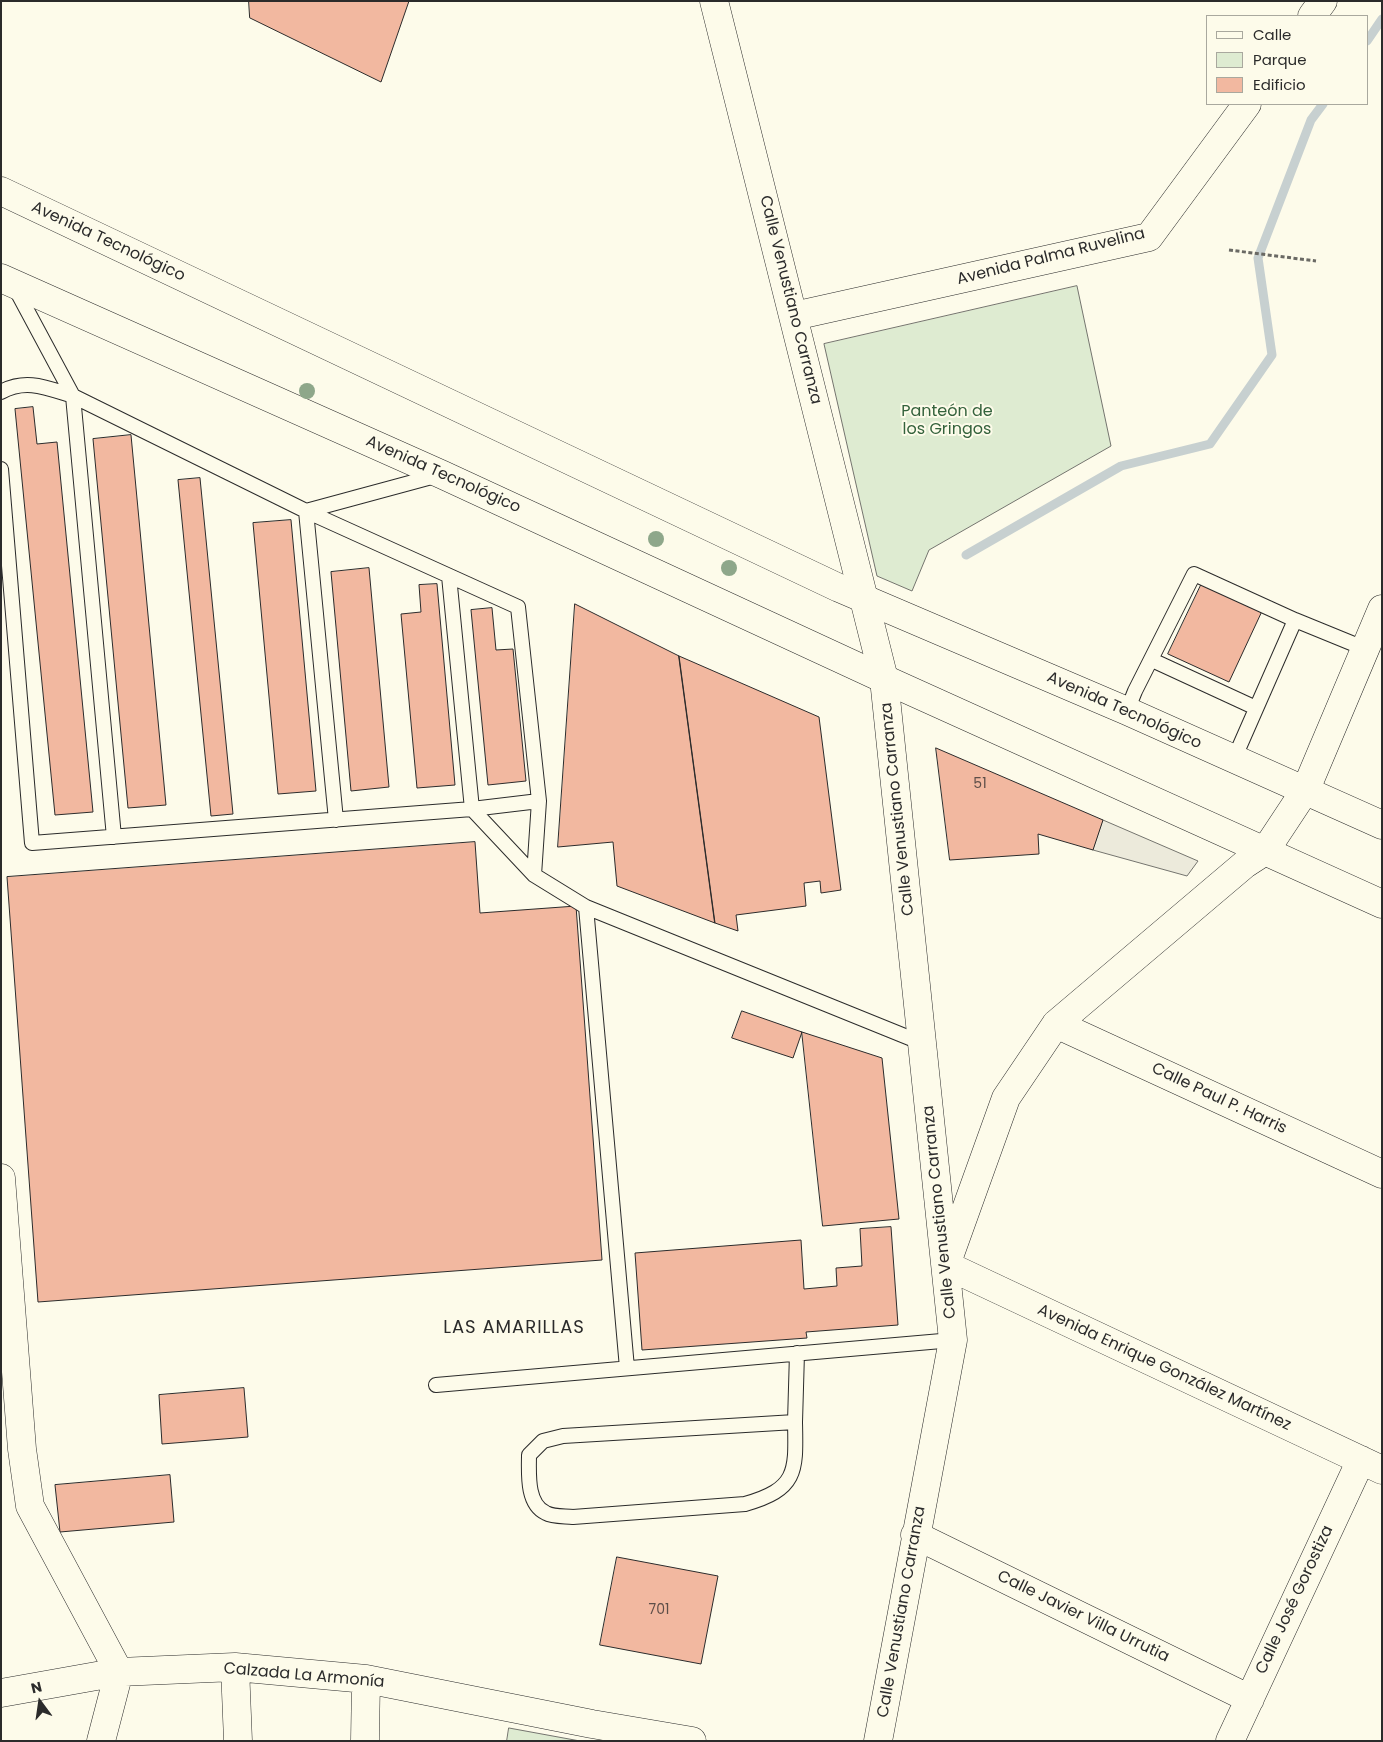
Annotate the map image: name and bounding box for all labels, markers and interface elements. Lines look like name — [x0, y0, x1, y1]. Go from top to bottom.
legend — [1206, 15, 1368, 105]
text: Calle — [1253, 24, 1291, 45]
text: Parque — [1253, 49, 1306, 70]
text: Edificio — [1253, 74, 1306, 95]
street label: Calle Venustiano Carranza — [755, 194, 825, 406]
street label: Avenida Tecnológico — [28, 198, 188, 286]
street label: Avenida Palma Ruvelina — [955, 224, 1147, 290]
park label: Panteón de los Gringos — [901, 402, 993, 440]
street label: Avenida Tecnológico — [363, 432, 523, 518]
street label: Avenida Tecnológico — [1044, 668, 1204, 754]
street label: Calle Venustiano Carranza — [877, 701, 919, 917]
house number: 51 — [973, 776, 987, 792]
street label: Calle Paul P. Harris — [1148, 1059, 1290, 1139]
street label: Calle Venustiano Carranza — [919, 1104, 961, 1320]
street label: Avenida Enrique González Martínez — [1034, 1301, 1294, 1435]
district label: LAS AMARILLAS — [442, 1317, 586, 1339]
street label: Calle Venustiano Carranza — [874, 1505, 930, 1719]
street label: Calle José Gorostiza — [1252, 1523, 1338, 1677]
street label: Calle Javier Villa Urrutia — [994, 1567, 1172, 1667]
house number: 701 — [649, 1602, 669, 1618]
street label: Calzada La Armonía — [223, 1659, 385, 1693]
text: N — [29, 1676, 44, 1698]
north arrow — [15, 1677, 65, 1727]

